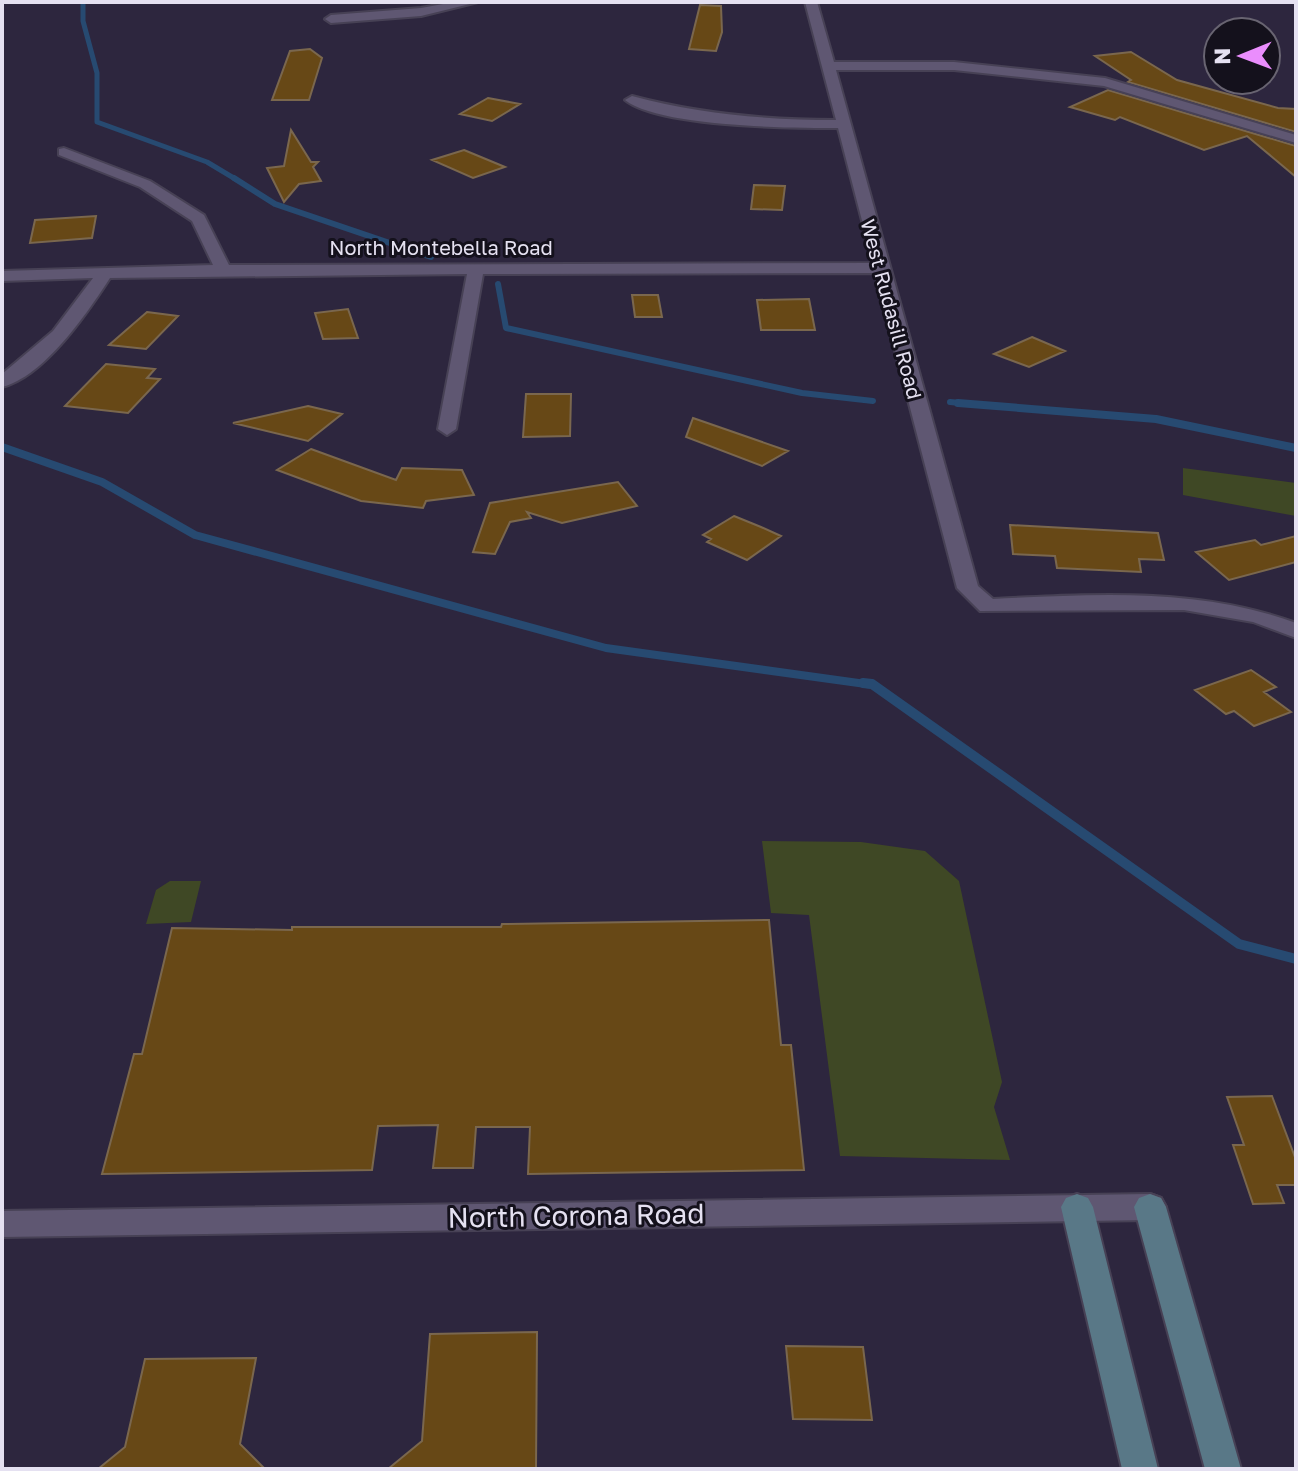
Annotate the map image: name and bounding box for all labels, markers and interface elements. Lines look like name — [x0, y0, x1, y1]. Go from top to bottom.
north arrow — [1202, 16, 1282, 96]
text: N — [1208, 48, 1235, 65]
street label: West Rudasill Road — [856, 216, 928, 402]
street label: North Montebella Road — [329, 235, 553, 259]
street label: North Corona Road — [447, 1196, 705, 1234]

